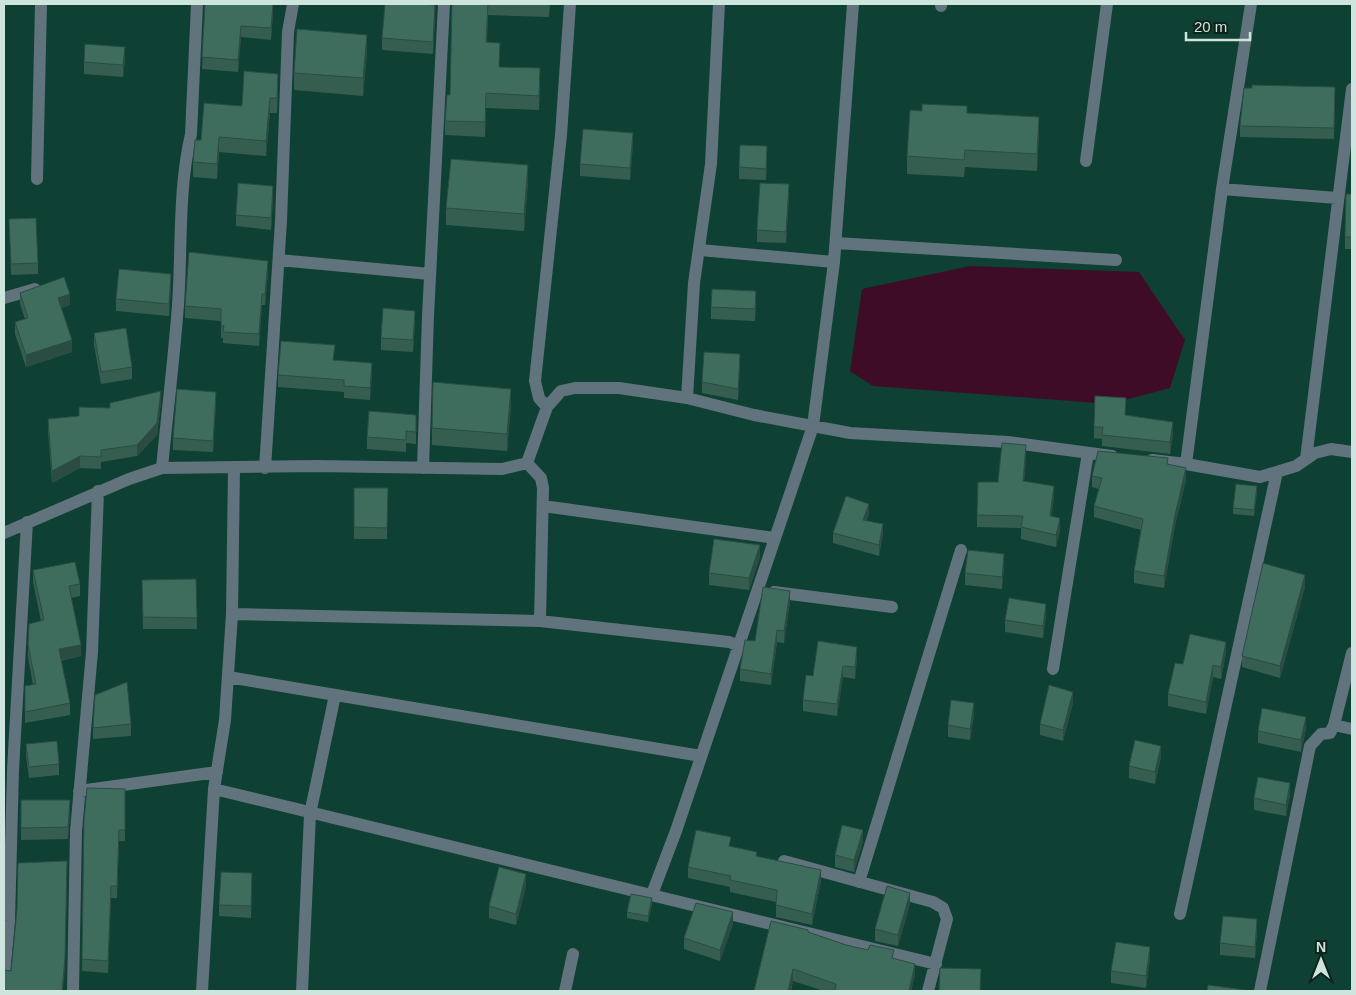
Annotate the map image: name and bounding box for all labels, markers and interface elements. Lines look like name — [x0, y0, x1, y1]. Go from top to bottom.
scale bar — [1186, 10, 1250, 42]
text: 20 m — [1194, 18, 1227, 35]
north arrow — [1296, 935, 1346, 985]
text: N — [1316, 939, 1326, 955]

